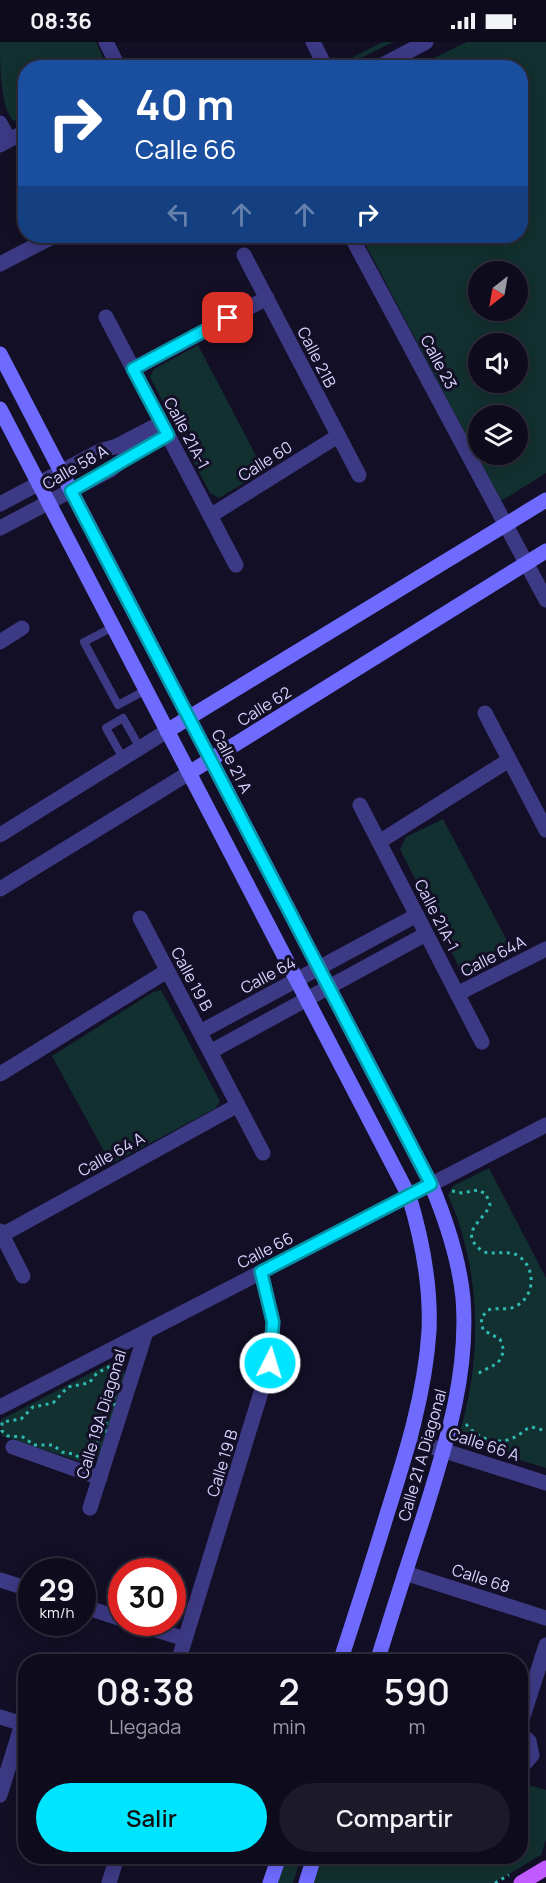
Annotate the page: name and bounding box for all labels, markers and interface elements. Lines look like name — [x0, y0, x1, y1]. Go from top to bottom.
text: 08:36 — [30, 6, 92, 36]
text: 40 m — [135, 75, 234, 133]
icon: right — [36, 84, 114, 162]
text: Calle 66 — [135, 130, 237, 167]
icon: left — [162, 198, 195, 231]
icon: ahead — [225, 198, 258, 231]
icon: ahead — [288, 198, 321, 231]
icon: right — [351, 198, 384, 231]
north arrow — [468, 261, 528, 321]
map controls — [468, 261, 528, 465]
pin — [202, 292, 253, 343]
icon: arrive — [211, 301, 244, 334]
street label: Calle 21B — [292, 323, 342, 391]
street label: Calle 23 — [416, 331, 462, 393]
button: sound — [468, 333, 528, 393]
street label: Calle 21A-1 — [159, 393, 215, 473]
button: layers — [468, 405, 528, 465]
street label: Calle 60 — [234, 436, 296, 486]
street label: Calle 58 A — [38, 439, 112, 495]
street label: Calle 62 — [233, 681, 295, 731]
street label: Calle 21 A — [207, 725, 257, 797]
street label: Calle 21A-1 — [409, 875, 465, 955]
street label: Calle 64A — [457, 930, 529, 982]
street label: Calle 19 B — [166, 943, 218, 1015]
street label: Calle 64 — [236, 951, 300, 999]
street label: Calle 64 A — [74, 1127, 148, 1181]
street label: Calle 66 — [233, 1227, 297, 1273]
position arrow — [238, 1331, 302, 1395]
street label: Calle 19A Diagonal — [71, 1347, 131, 1481]
street label: Calle 21 A Diagonal — [393, 1386, 451, 1524]
street label: Calle 66 A — [446, 1422, 522, 1466]
street label: Calle 19 B — [201, 1426, 243, 1499]
speed limit sign: 30 — [108, 1558, 186, 1636]
street label: Calle 68 — [449, 1558, 513, 1598]
text: 29 — [39, 1569, 75, 1610]
text: km/h — [40, 1602, 74, 1623]
text: 08:38 — [96, 1667, 195, 1716]
text: 2 — [279, 1667, 300, 1716]
text: 590 — [384, 1667, 450, 1716]
text: Llegada — [109, 1713, 181, 1740]
text: min — [272, 1713, 306, 1740]
text: m — [408, 1713, 425, 1740]
button: Salir — [36, 1783, 267, 1852]
button: Compartir — [279, 1783, 510, 1852]

